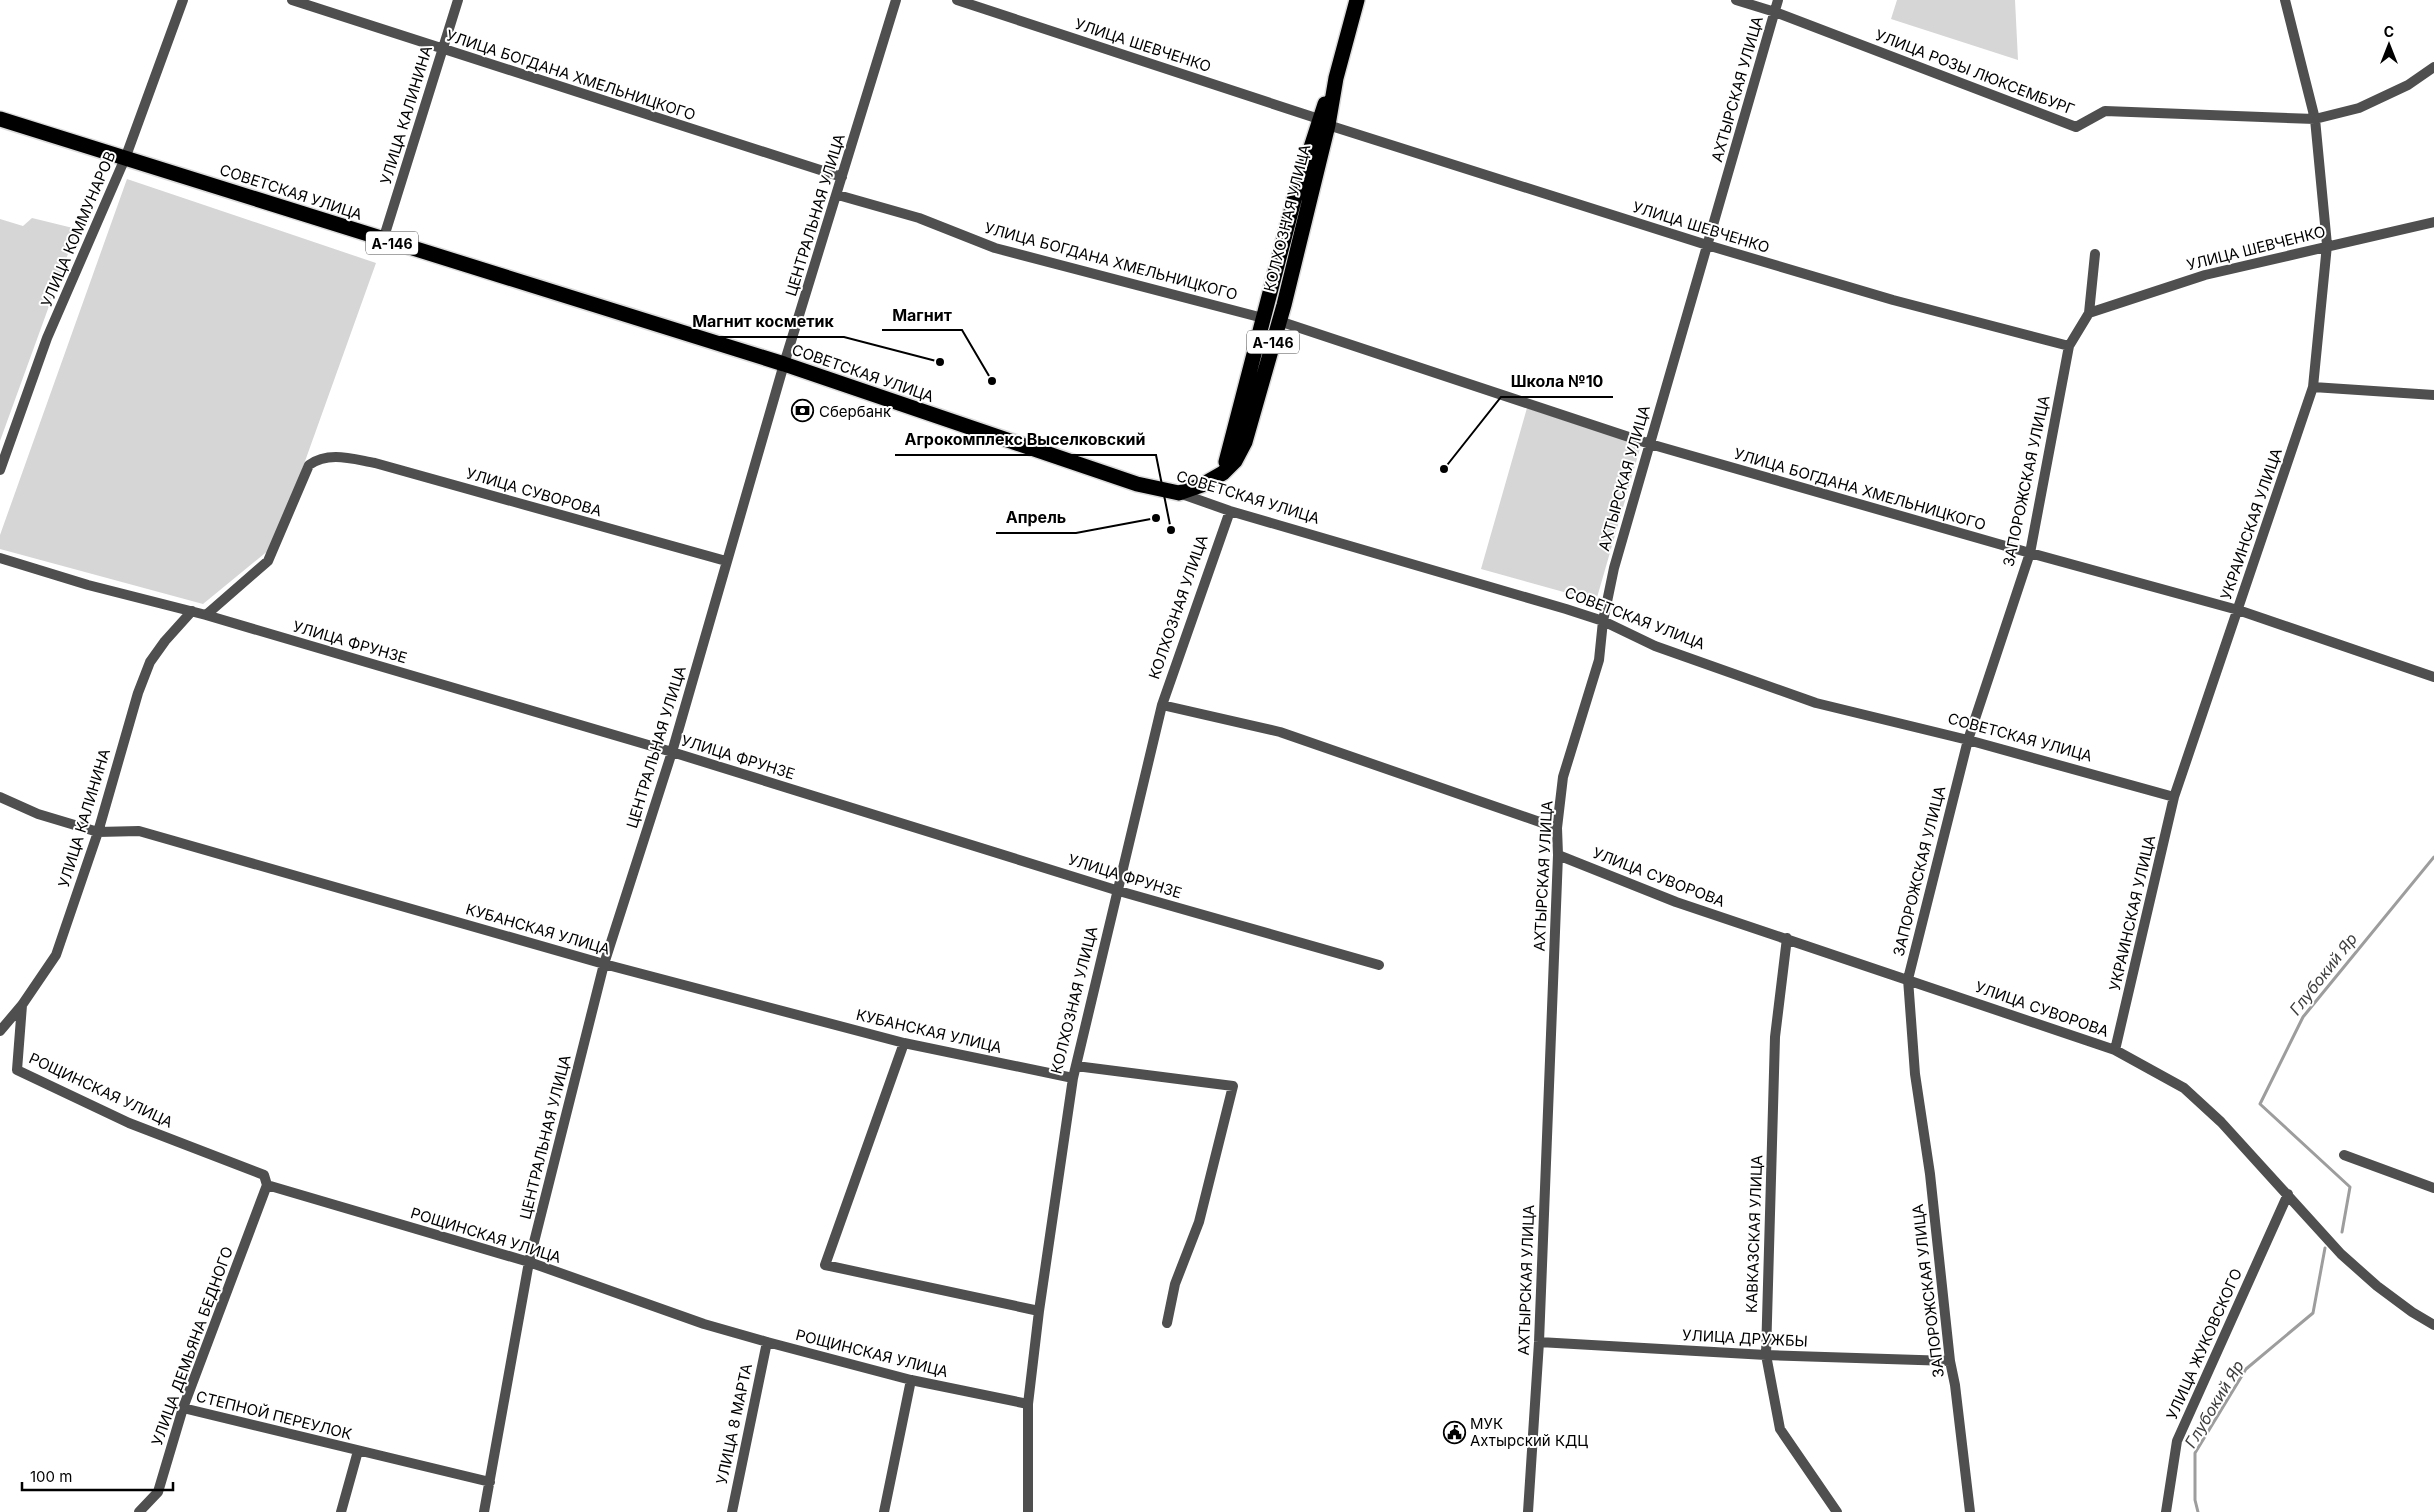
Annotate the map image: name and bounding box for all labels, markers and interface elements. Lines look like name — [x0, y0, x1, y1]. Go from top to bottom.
street label: УЛИЦА ШЕВЧЕНКО — [1072, 14, 1214, 76]
street label: АХТЫРСКАЯ УЛИЦА — [1707, 14, 1767, 164]
north arrow — [2364, 20, 2414, 70]
text: С — [2384, 23, 2394, 40]
street label: УЛИЦА РОЗЫ ЛЮКСЕМБУРГ — [1873, 25, 2077, 119]
street label: УЛИЦА БОГДАНА ХМЕЛЬНИЦКОГО — [444, 26, 698, 124]
street label: УЛИЦА КАЛИНИНА — [376, 43, 436, 187]
street label: ЦЕНТРАЛЬНАЯ УЛИЦА — [781, 131, 849, 299]
street label: КОЛХОЗНАЯ УЛИЦА — [1259, 142, 1315, 294]
street label: УЛИЦА КОММУНАРОВ — [37, 148, 119, 310]
street label: СОВЕТСКАЯ УЛИЦА — [217, 160, 365, 224]
street label: УЛИЦА ШЕВЧЕНКО — [1630, 197, 1772, 257]
street label: УЛИЦА БОГДАНА ХМЕЛЬНИЦКОГО — [982, 218, 1240, 304]
street label: УЛИЦА ШЕВЧЕНКО — [2185, 222, 2327, 274]
road number: А-146 — [366, 232, 418, 254]
callout: Магнит — [882, 299, 962, 330]
text: Магнит — [892, 305, 952, 325]
callout: Магнит косметик — [682, 306, 844, 337]
text: Магнит косметик — [692, 311, 835, 331]
road number: А-146 — [1247, 331, 1299, 354]
street label: СОВЕТСКАЯ УЛИЦА — [790, 340, 936, 406]
callout: Школа №10 — [1501, 366, 1613, 397]
text: Школа №10 — [1511, 371, 1604, 391]
street label: ЗАПОРОЖСКАЯ УЛИЦА — [1999, 394, 2053, 568]
bank icon: Сбербанк — [791, 399, 815, 423]
place label: Сбербанк — [819, 402, 891, 421]
street label: АХТЫРСКАЯ УЛИЦА — [1594, 403, 1654, 553]
callout: Агрокомплекс Выселковский — [895, 424, 1156, 455]
text: Агрокомплекс Выселковский — [905, 429, 1145, 449]
street label: УЛИЦА БОГДАНА ХМЕЛЬНИЦКОГО — [1732, 444, 1988, 534]
street label: УКРАИНСКАЯ УЛИЦА — [2216, 446, 2286, 602]
street label: УЛИЦА СУВОРОВА — [464, 464, 604, 520]
street label: СОВЕТСКАЯ УЛИЦА — [1174, 466, 1322, 528]
callout: Апрель — [996, 502, 1076, 533]
text: Апрель — [1006, 507, 1066, 527]
street label: КОЛХОЗНАЯ УЛИЦА — [1144, 532, 1212, 682]
street label: СОВЕТСКАЯ УЛИЦА — [1562, 582, 1708, 654]
street label: УЛИЦА ФРУНЗЕ — [291, 617, 409, 667]
street label: ЦЕНТРАЛЬНАЯ УЛИЦА — [622, 663, 690, 831]
street label: СОВЕТСКАЯ УЛИЦА — [1946, 709, 2094, 765]
street label: УЛИЦА ФРУНЗЕ — [679, 731, 797, 783]
street label: УЛИЦА КАЛИНИНА — [54, 746, 114, 890]
street label: ЗАПОРОЖСКАЯ УЛИЦА — [1889, 784, 1949, 958]
street label: АХТЫРСКАЯ УЛИЦА — [1530, 800, 1556, 952]
street label: УКРАИНСКАЯ УЛИЦА — [2105, 833, 2159, 993]
street label: УЛИЦА СУВОРОВА — [1590, 843, 1728, 911]
street label: УЛИЦА ФРУНЗЕ — [1066, 850, 1184, 902]
street label: КУБАНСКАЯ УЛИЦА — [464, 899, 612, 959]
street label: КОЛХОЗНАЯ УЛИЦА — [1046, 924, 1102, 1076]
water label: Глубокий Яр — [2285, 929, 2361, 1019]
street label: УЛИЦА СУВОРОВА — [1973, 977, 2111, 1041]
street label: КУБАНСКАЯ УЛИЦА — [854, 1005, 1004, 1057]
street label: РОЩИНСКАЯ УЛИЦА — [26, 1048, 176, 1132]
street label: ЦЕНТРАЛЬНАЯ УЛИЦА — [515, 1053, 575, 1221]
street label: КАВКАЗСКАЯ УЛИЦА — [1742, 1155, 1766, 1313]
street label: РОЩИНСКАЯ УЛИЦА — [408, 1203, 564, 1267]
street label: ЗАПОРОЖСКАЯ УЛИЦА — [1908, 1203, 1948, 1379]
street label: АХТЫРСКАЯ УЛИЦА — [1514, 1204, 1538, 1356]
street label: УЛИЦА ДЕМЬЯНА БЕДНОГО — [147, 1244, 237, 1448]
street label: УЛИЦА ЖУКОВСКОГО — [2162, 1265, 2246, 1423]
street label: РОЩИНСКАЯ УЛИЦА — [794, 1325, 950, 1381]
street label: УЛИЦА ДРУЖБЫ — [1682, 1325, 1808, 1351]
water label: Глубокий Яр — [2180, 1356, 2248, 1451]
street label: УЛИЦА 8 МАРТА — [712, 1362, 756, 1486]
street label: СТЕПНОЙ ПЕРЕУЛОК — [194, 1386, 354, 1444]
place label: МУК Ахтырский КДЦ — [1470, 1414, 1588, 1450]
public building icon: МУК Ахтырский КДЦ — [1442, 1420, 1466, 1444]
scale bar — [22, 1460, 174, 1492]
text: 100 m — [30, 1467, 72, 1486]

